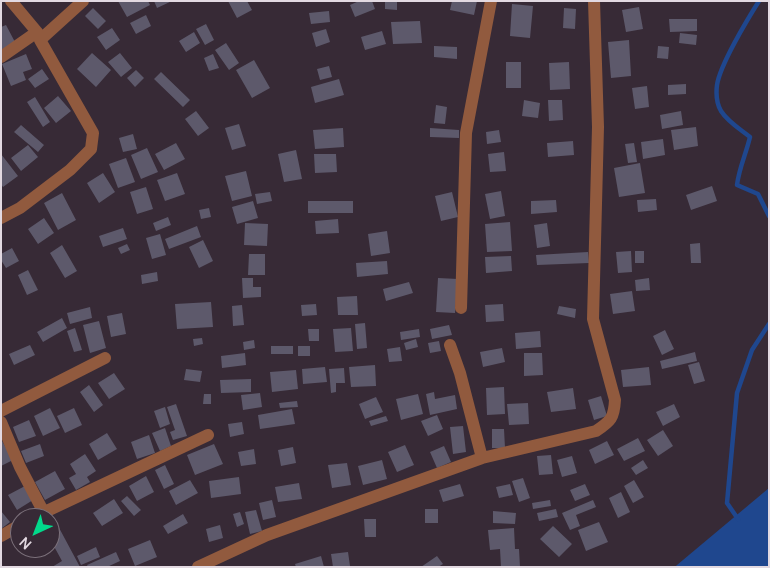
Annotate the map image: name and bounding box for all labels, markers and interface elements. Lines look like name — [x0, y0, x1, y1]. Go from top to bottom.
north arrow — [10, 508, 60, 558]
text: N — [15, 533, 35, 554]

